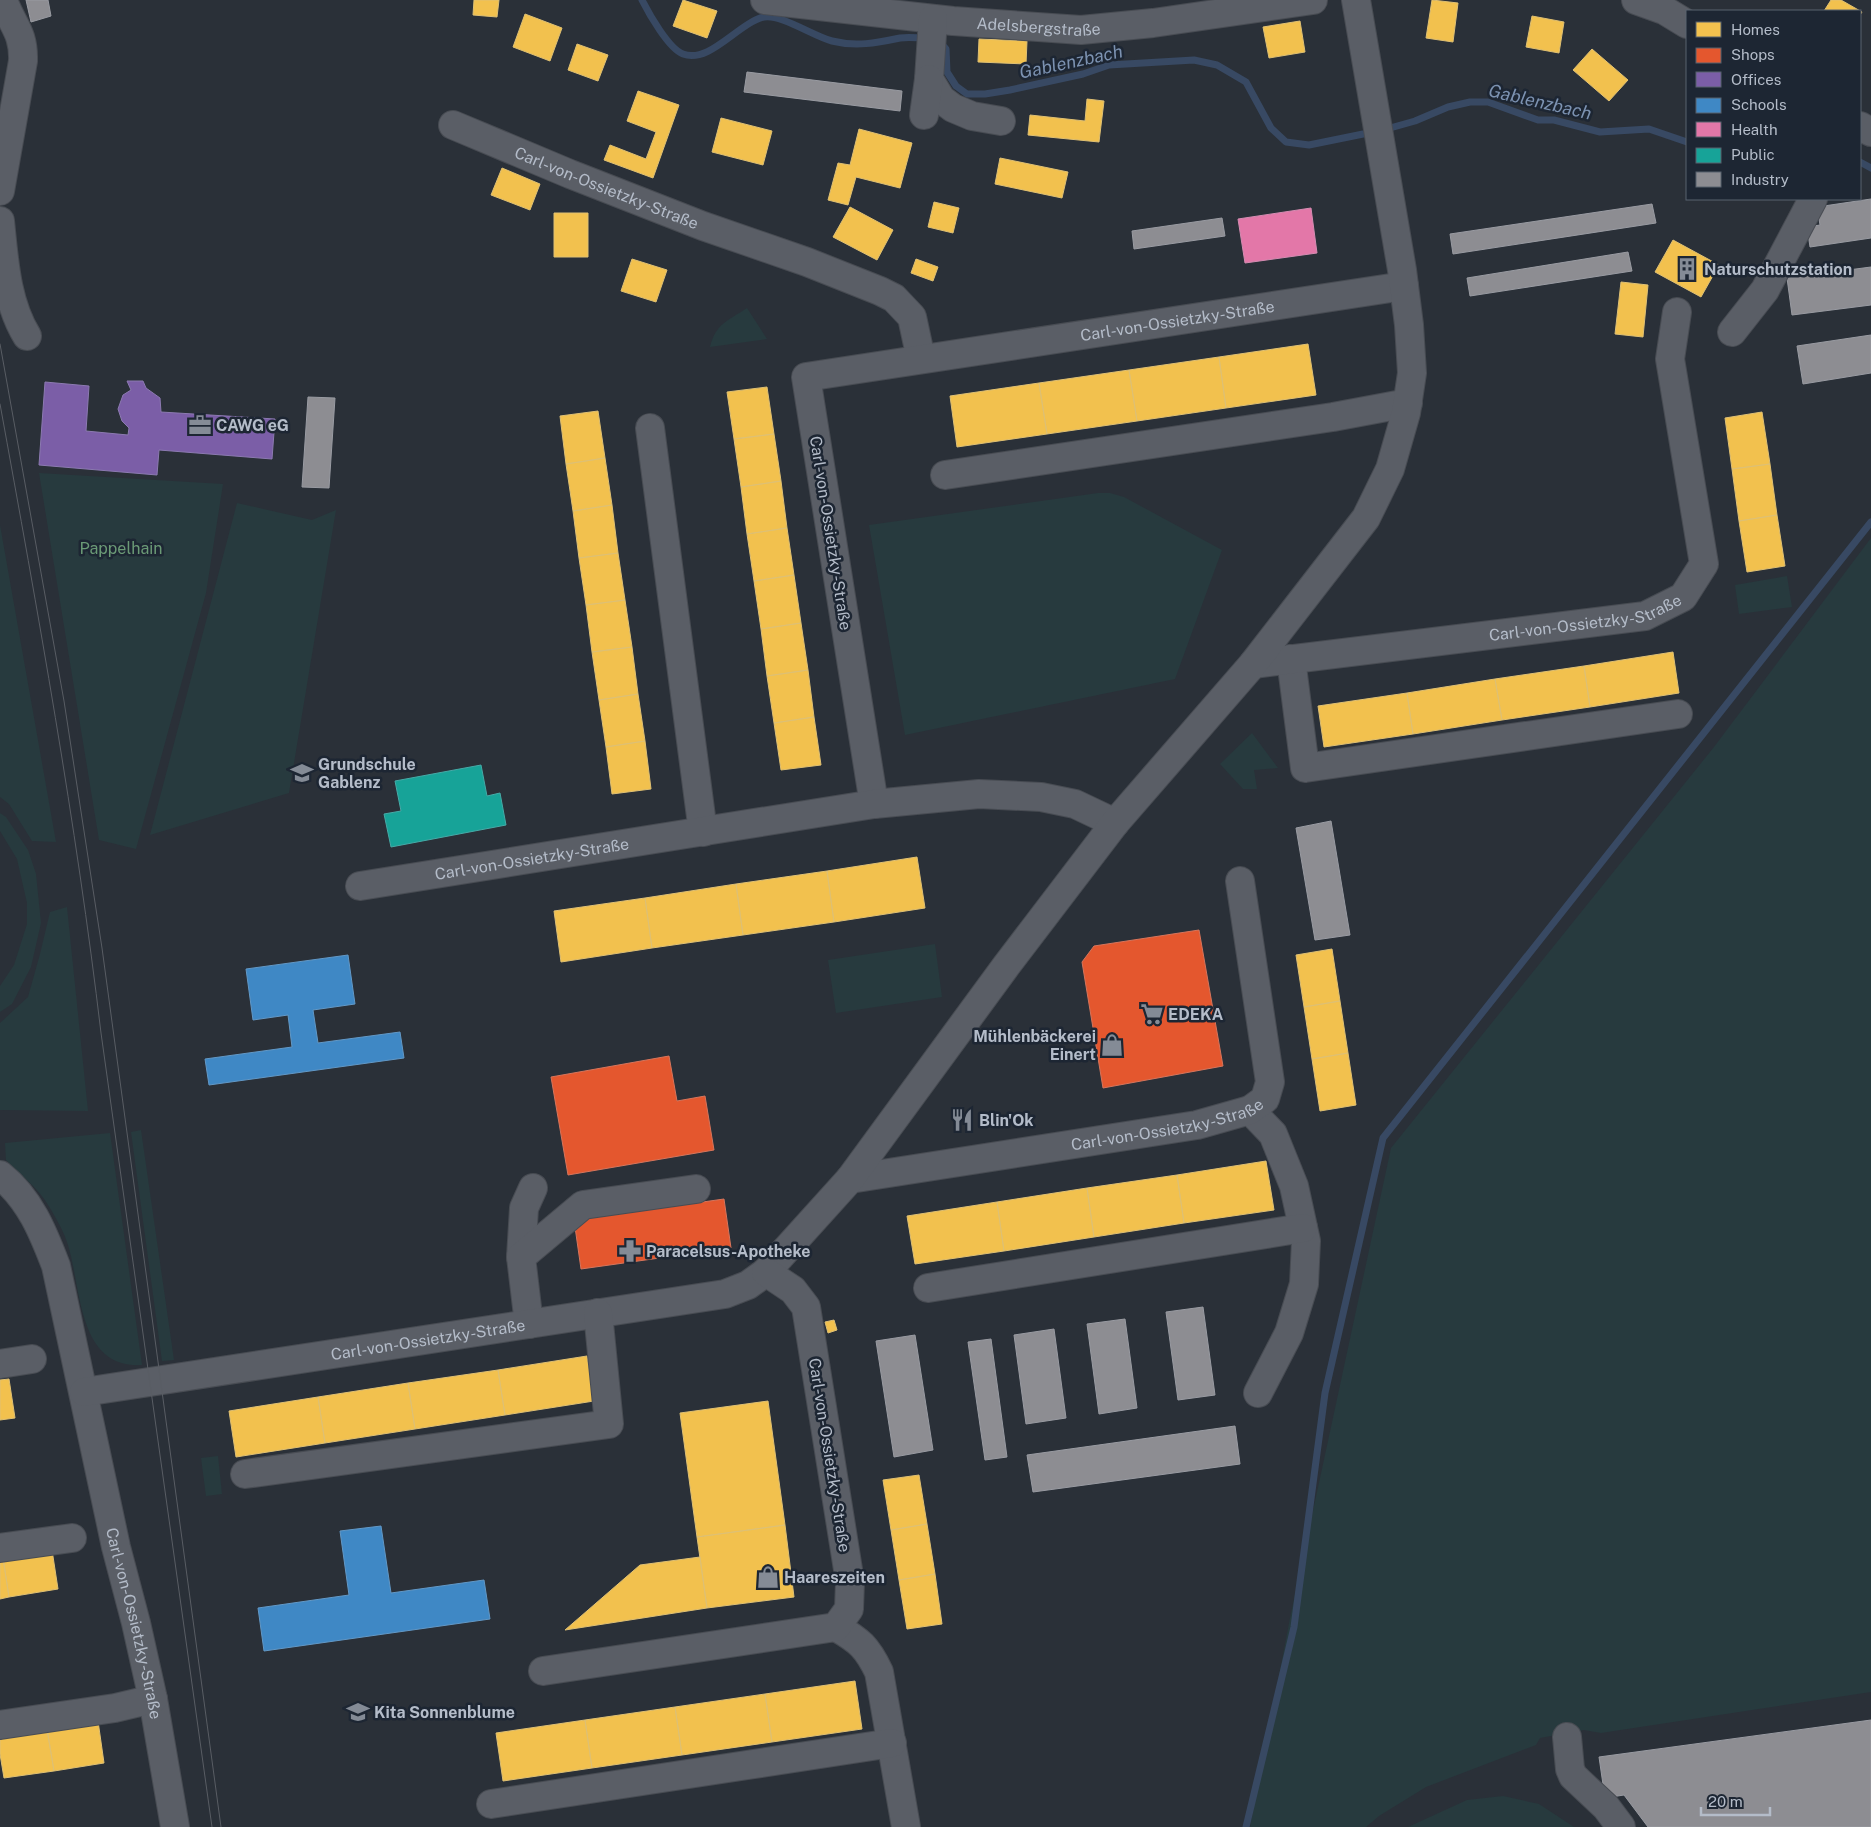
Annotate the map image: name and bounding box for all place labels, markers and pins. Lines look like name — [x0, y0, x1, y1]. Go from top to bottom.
building icon: Naturschutzstation — [1674, 256, 1700, 282]
place label: Naturschutzstation — [1704, 260, 1852, 279]
office icon: CAWG eG — [187, 412, 213, 438]
place label: CAWG eG — [216, 416, 289, 435]
place label: Grundschule Gablenz — [318, 755, 416, 792]
school or university icon: Grundschule Gablenz — [289, 760, 315, 786]
supermarket icon: EDEKA — [1139, 1001, 1165, 1027]
place label: EDEKA — [1168, 1005, 1224, 1024]
place label: Mühlenbäckerei Einert — [973, 1027, 1096, 1064]
shop icon: Mühlenbäckerei Einert — [1099, 1032, 1125, 1058]
restaurant icon: Blin'Ok — [949, 1107, 975, 1133]
place label: Blin'Ok — [979, 1111, 1034, 1130]
pharmacy icon: Paracelsus-Apotheke — [617, 1238, 643, 1264]
place label: Paracelsus-Apotheke — [646, 1242, 811, 1261]
shop icon: Haareszeiten — [755, 1564, 781, 1590]
place label: Haareszeiten — [784, 1568, 885, 1587]
school or university icon: Kita Sonnenblume — [345, 1699, 371, 1725]
place label: Kita Sonnenblume — [374, 1703, 515, 1722]

